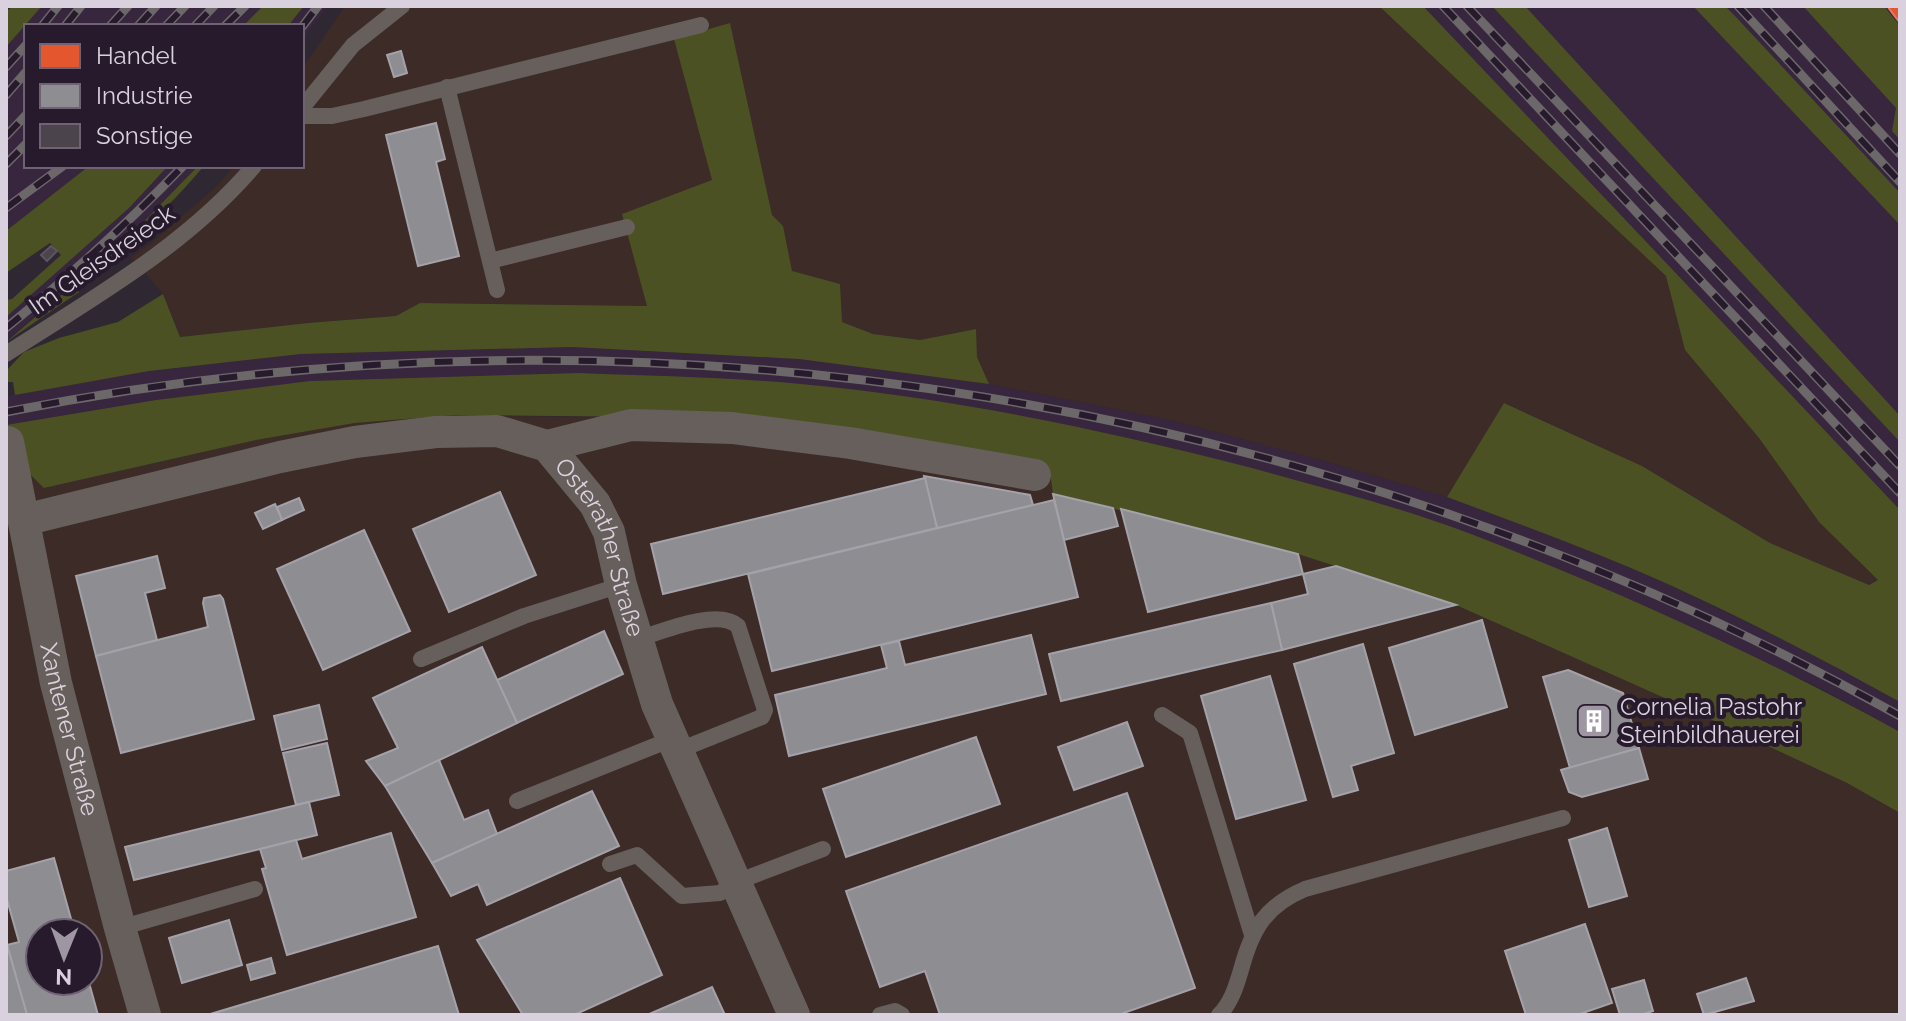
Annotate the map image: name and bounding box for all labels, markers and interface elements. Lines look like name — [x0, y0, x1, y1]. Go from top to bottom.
legend — [24, 24, 304, 168]
text: Handel — [96, 41, 177, 70]
text: Industrie — [96, 81, 193, 110]
text: Sonstige — [96, 121, 193, 150]
street label: Im Gleisdreieck — [23, 199, 180, 321]
street label: Osterather Straße — [549, 452, 651, 640]
street label: Xantener Straße — [34, 640, 105, 819]
place label: Cornelia Pastohr Steinbildhauerei — [1620, 692, 1803, 749]
building icon: Cornelia Pastohr Steinbildhauerei — [1575, 702, 1613, 740]
north arrow — [24, 917, 104, 997]
text: N — [55, 964, 72, 990]

